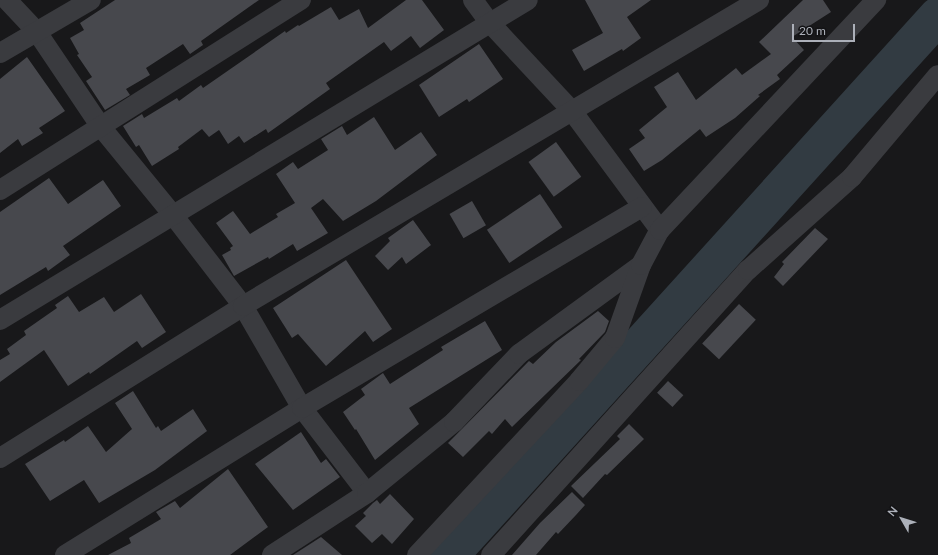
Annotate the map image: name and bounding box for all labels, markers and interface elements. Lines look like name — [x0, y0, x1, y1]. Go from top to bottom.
scale bar — [794, 16, 857, 42]
text: 20 m — [799, 23, 826, 38]
north arrow — [882, 499, 922, 539]
text: N — [885, 504, 900, 519]

